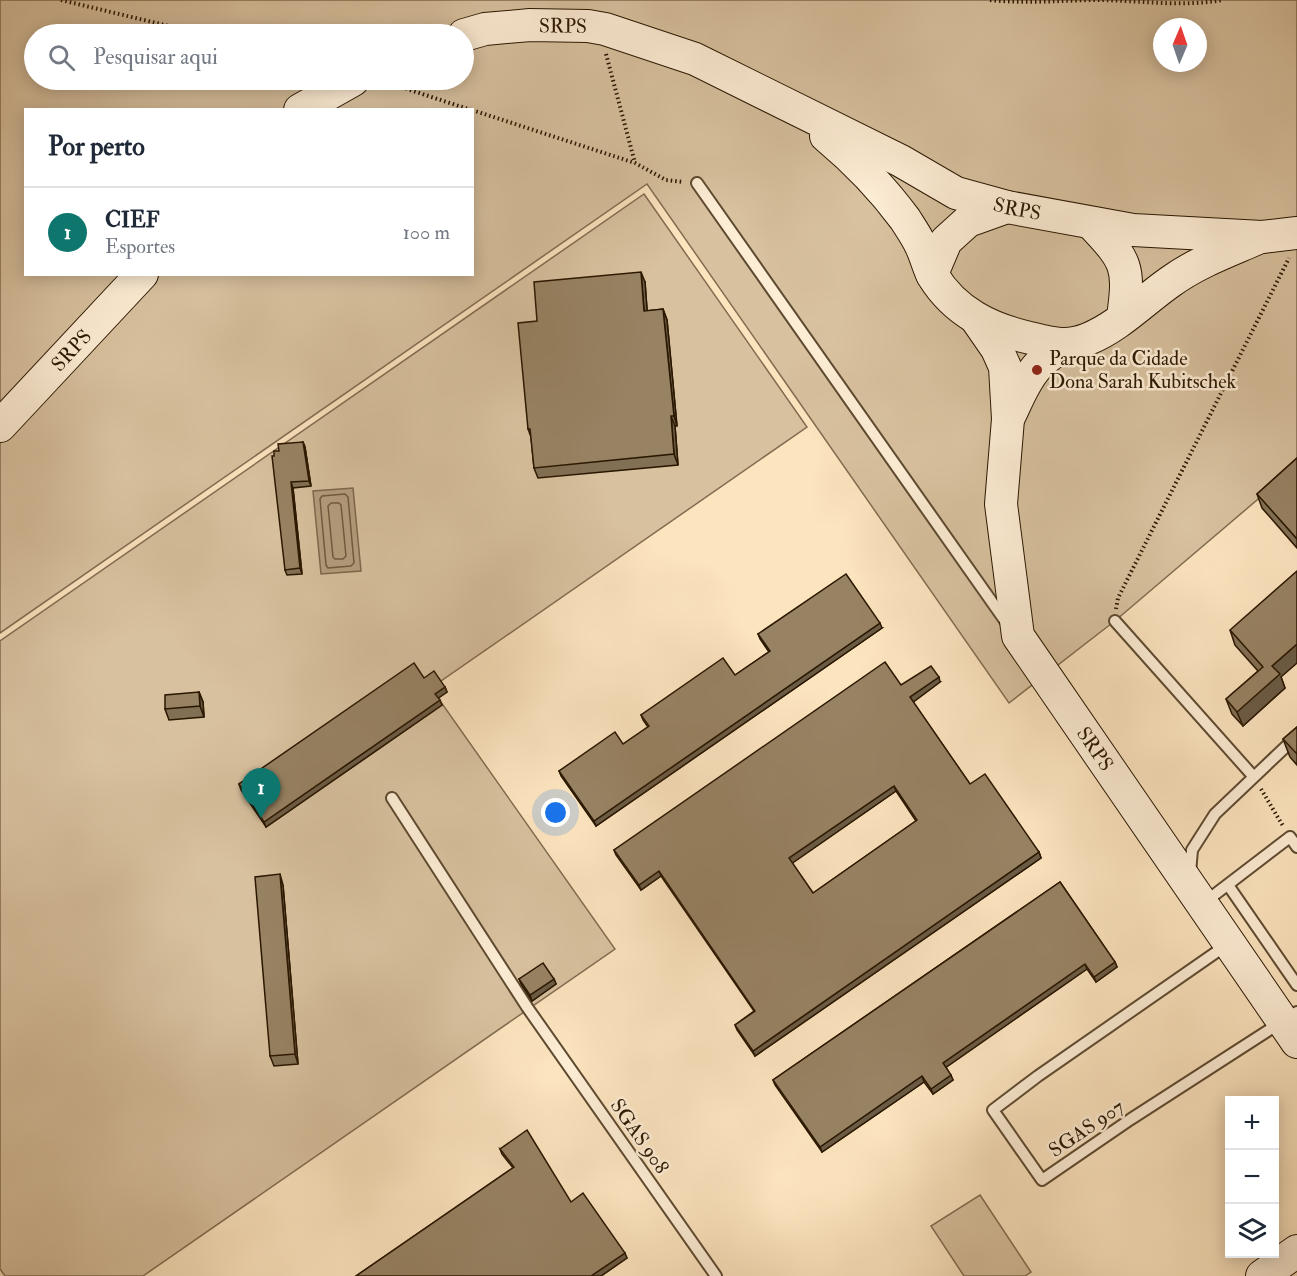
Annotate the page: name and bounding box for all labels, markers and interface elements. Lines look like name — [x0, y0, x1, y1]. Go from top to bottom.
street label: SRPS — [539, 13, 587, 39]
north arrow — [1153, 18, 1207, 72]
search box — [24, 24, 474, 90]
icon: search — [45, 41, 78, 74]
text: Pesquisar aqui — [93, 43, 218, 71]
text: Por perto — [48, 131, 145, 163]
street label: SRPS — [990, 192, 1043, 226]
text: CIEF — [105, 206, 160, 234]
text: 1 — [64, 220, 71, 245]
text: 100 m — [403, 220, 450, 245]
text: Esportes — [105, 234, 175, 259]
street label: SRPS — [46, 324, 97, 377]
place label: Parque da Cidade Dona Sarah Kubitschek — [1049, 346, 1236, 394]
marker: Parque da Cidade Dona Sarah Kubitschek — [1030, 363, 1044, 377]
street label: SRPS — [1071, 722, 1119, 776]
pin: 1 — [242, 768, 280, 818]
your location — [541, 798, 570, 827]
street label: SGAS 908 — [605, 1094, 674, 1179]
street label: SGAS 907 — [1044, 1094, 1129, 1163]
map controls — [1225, 1096, 1279, 1258]
button: + — [1225, 1096, 1279, 1150]
button: − — [1225, 1150, 1279, 1204]
button: layers — [1225, 1204, 1279, 1258]

